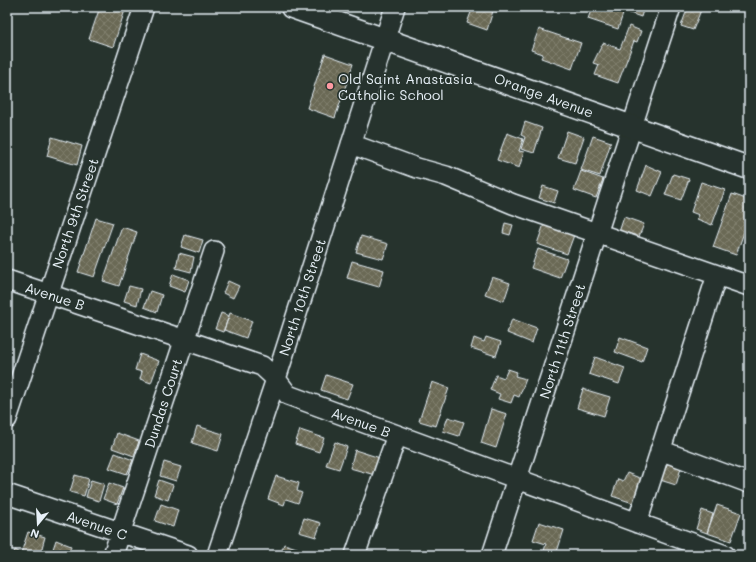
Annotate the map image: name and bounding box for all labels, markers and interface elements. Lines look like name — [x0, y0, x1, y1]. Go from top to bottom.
street label: Orange Avenue — [492, 68, 596, 122]
place label: Old Saint Anastasia Catholic School — [338, 69, 473, 104]
marker: Old Saint Anastasia Catholic School — [325, 81, 335, 91]
street label: North 9th Street — [47, 155, 103, 271]
street label: North 10th Street — [274, 236, 330, 358]
street label: Avenue B — [23, 277, 87, 315]
street label: North 11th Street — [534, 281, 590, 401]
street label: Dundas Court — [140, 356, 186, 450]
street label: Avenue B — [329, 403, 393, 441]
north arrow — [18, 504, 58, 544]
street label: Avenue C — [64, 506, 130, 544]
text: N — [28, 526, 41, 542]

